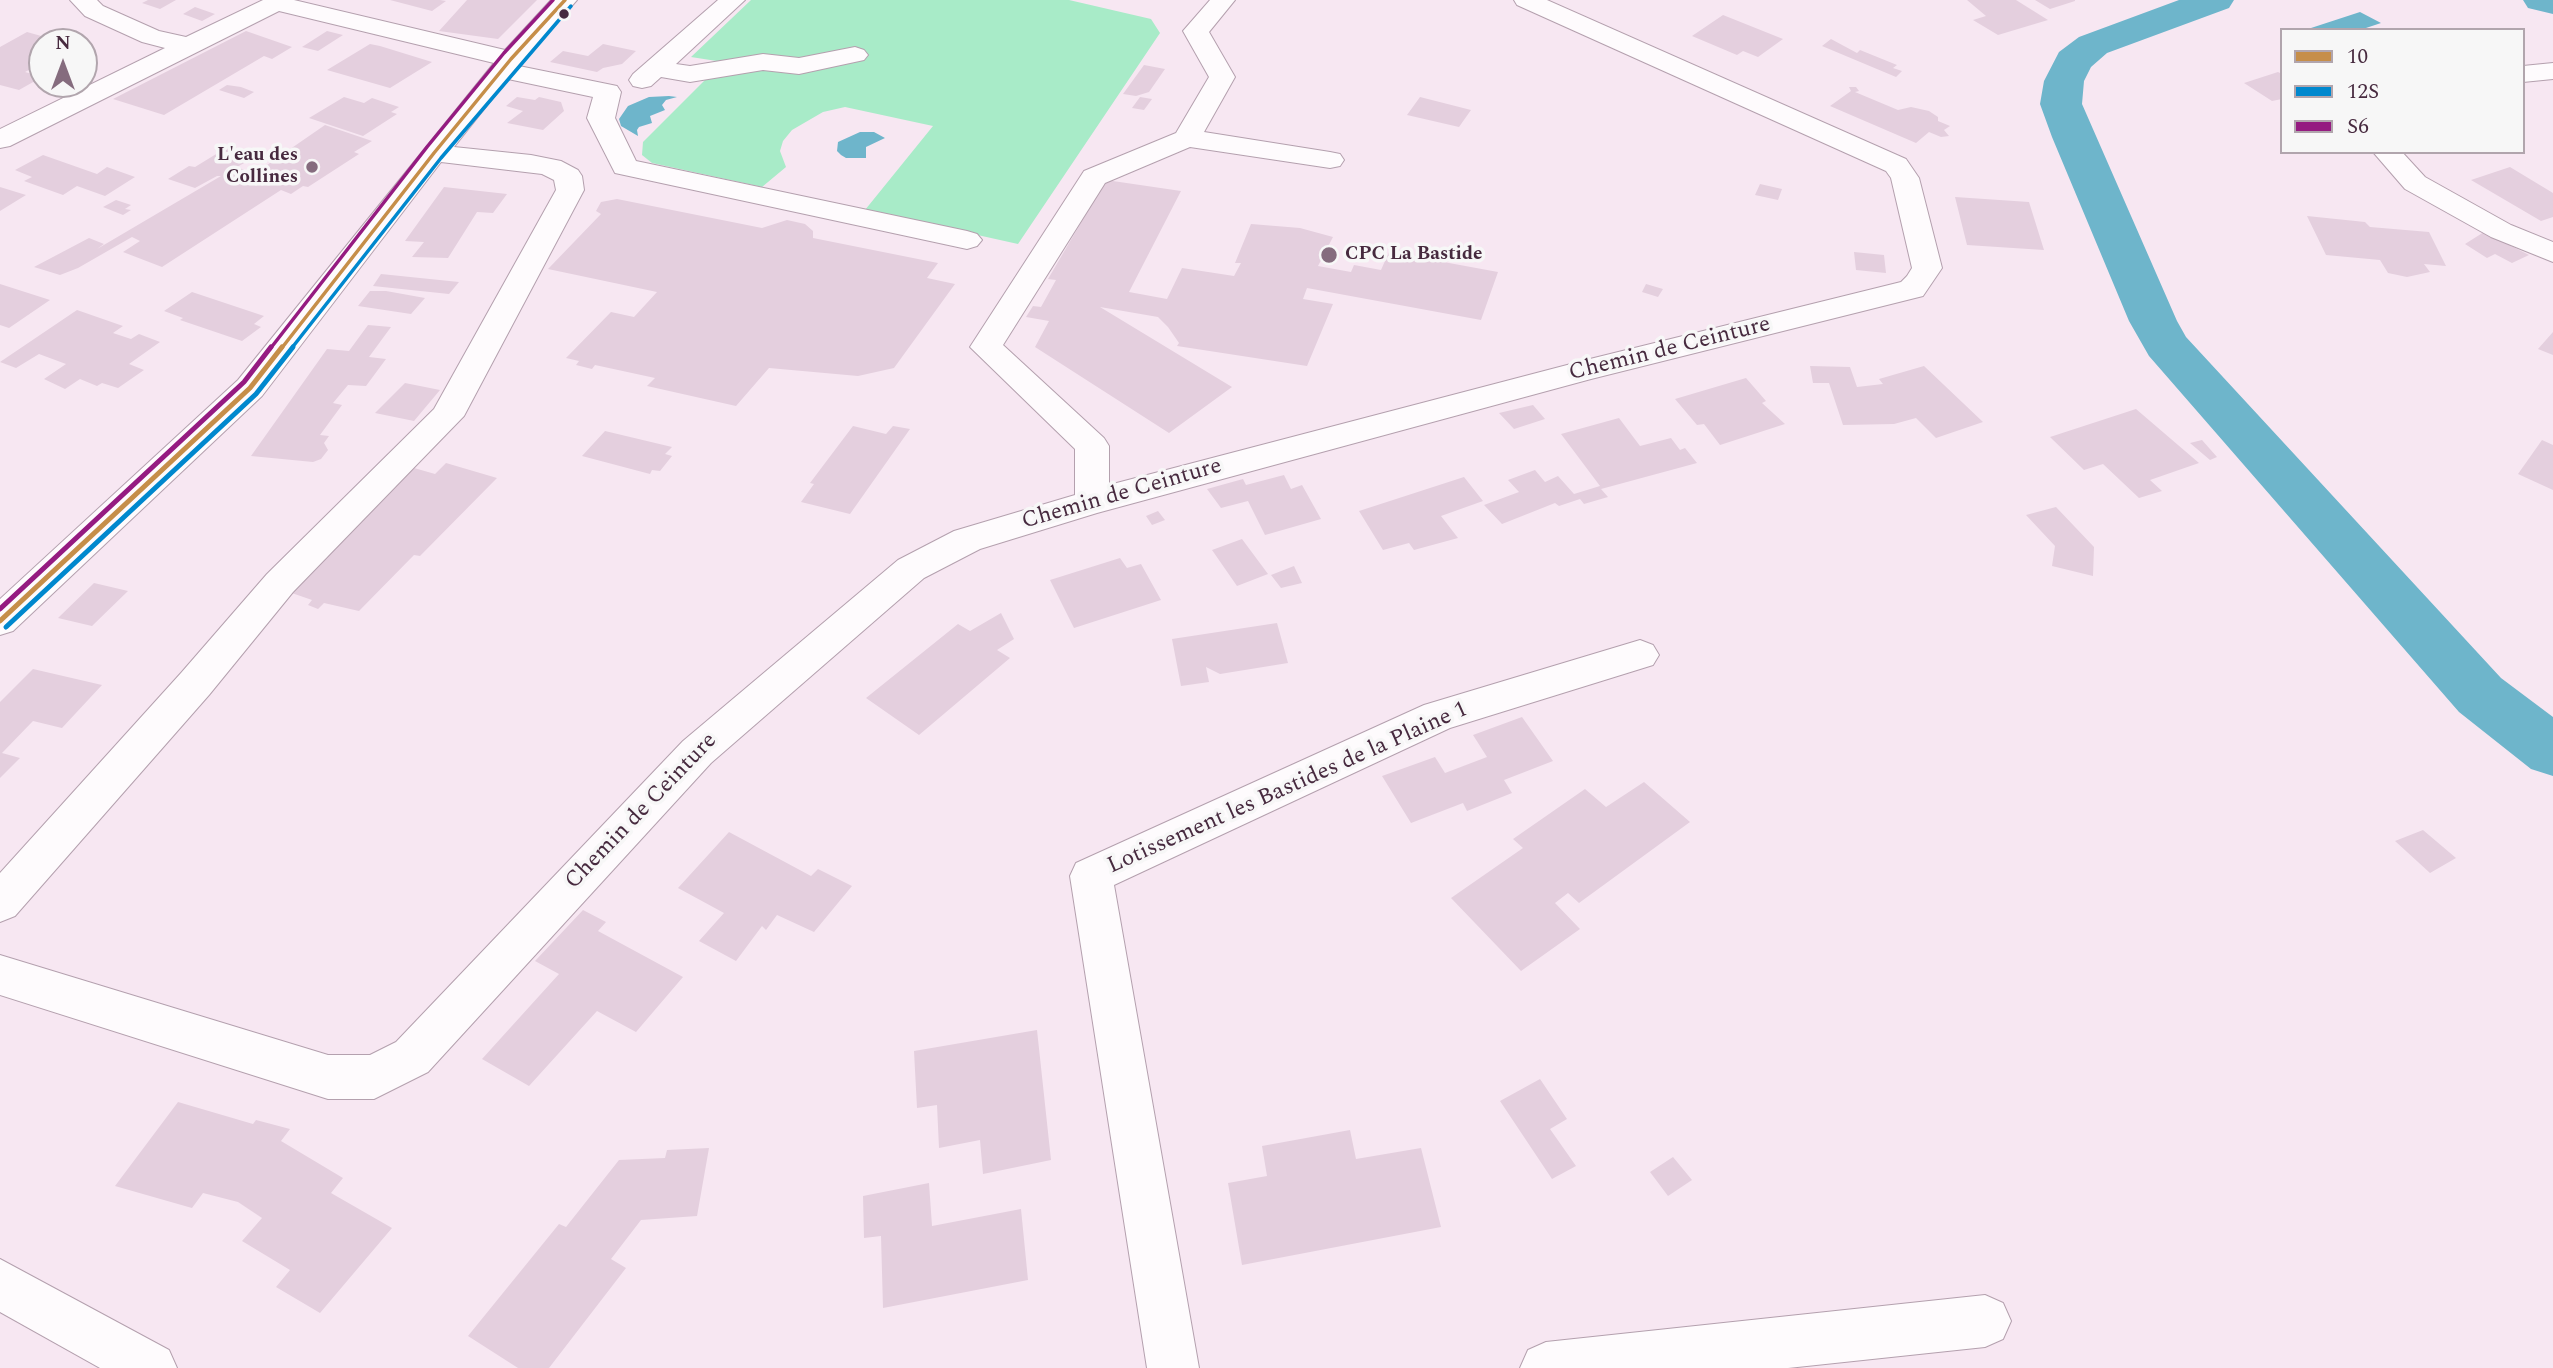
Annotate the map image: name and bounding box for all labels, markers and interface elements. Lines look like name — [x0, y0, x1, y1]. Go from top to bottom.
unlabelled marker — [557, 7, 571, 21]
north arrow — [28, 28, 98, 98]
legend — [2280, 28, 2525, 154]
text: N — [55, 29, 71, 58]
text: 10 — [2347, 41, 2368, 73]
text: 12S — [2347, 76, 2379, 108]
text: S6 — [2347, 111, 2369, 143]
place label: L'eau des Collines — [217, 145, 298, 189]
marker: L'eau des Collines — [304, 159, 320, 175]
place label: CPC La Bastide — [1345, 244, 1482, 266]
marker: CPC La Bastide — [1319, 245, 1339, 265]
street label: Chemin de Ceinture — [1566, 312, 1774, 388]
street label: Chemin de Ceinture — [1019, 453, 1225, 537]
street label: Lotissement les Bastides de la Plaine 1 — [1104, 697, 1472, 881]
street label: Chemin de Ceinture — [560, 728, 724, 896]

